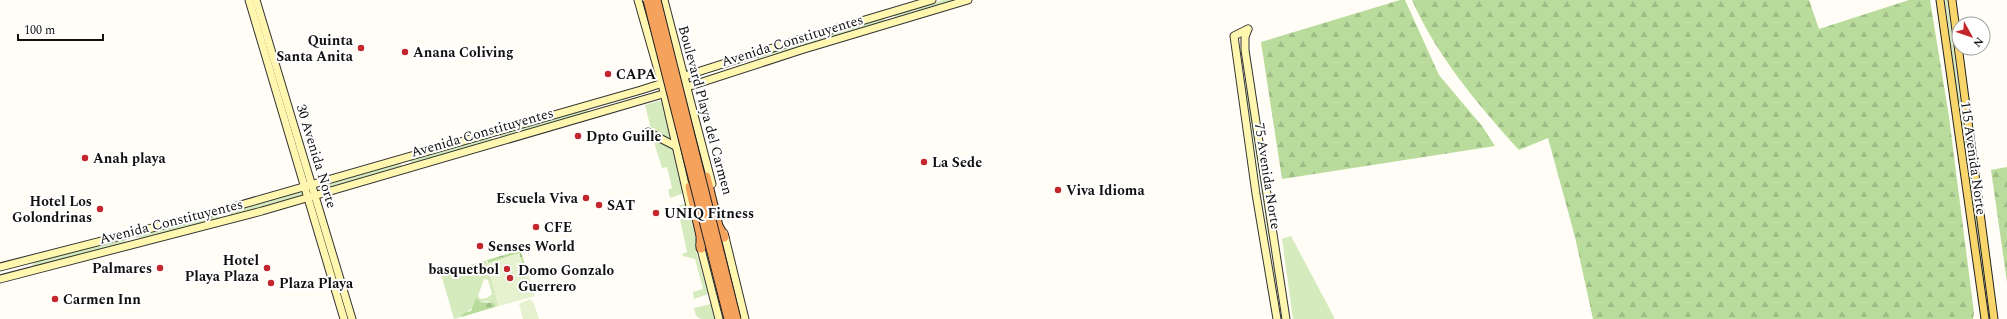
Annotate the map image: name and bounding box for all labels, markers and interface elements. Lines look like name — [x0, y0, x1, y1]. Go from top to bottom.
street label: Avenida Constituyentes — [719, 9, 866, 72]
scale bar — [18, 16, 103, 42]
north arrow — [1951, 16, 1991, 56]
text: 100 m — [24, 21, 55, 40]
street label: Boulevard Playa del Carmen — [673, 23, 738, 197]
place label: Quinta Santa Anita — [276, 30, 354, 67]
text: N — [1969, 33, 1988, 51]
place label: Anana Coliving — [413, 42, 514, 63]
marker: Quinta Santa Anita — [356, 43, 366, 53]
marker: Anana Coliving — [400, 47, 410, 57]
place label: CAPA — [616, 64, 656, 85]
marker: CAPA — [603, 69, 613, 79]
street label: 115 Avenida Norte — [1955, 100, 1992, 216]
street label: 30 Avenida Norte — [291, 102, 342, 211]
street label: Avenida Constituyentes — [408, 102, 556, 163]
street label: 75 Avenida Norte — [1249, 121, 1286, 231]
place label: Dpto Guille — [586, 126, 662, 147]
marker: Dpto Guille — [573, 131, 583, 141]
place label: Anah playa — [93, 148, 166, 169]
place label: La Sede — [932, 152, 982, 173]
marker: Anah playa — [80, 153, 90, 163]
marker: La Sede — [919, 157, 929, 167]
place label: Viva Idioma — [1066, 180, 1145, 201]
marker: Viva Idioma — [1053, 185, 1063, 195]
place label: Escuela Viva — [496, 188, 579, 209]
place label: Hotel Los Golondrinas — [12, 191, 92, 228]
street label: Avenida Constituyentes — [97, 193, 245, 250]
marker: Escuela Viva — [581, 193, 591, 203]
place label: SAT — [607, 195, 635, 216]
marker: SAT — [594, 200, 604, 210]
place label: UNIQ Fitness — [664, 203, 754, 224]
marker: Hotel Los Golondrinas — [95, 204, 105, 214]
marker: UNIQ Fitness — [651, 208, 661, 218]
place label: CFE — [544, 217, 572, 238]
marker: CFE — [531, 222, 541, 232]
place label: Senses World — [488, 236, 575, 257]
marker: Senses World — [475, 241, 485, 251]
place label: Hotel Playa Plaza — [185, 250, 260, 287]
place label: Palmares — [92, 258, 152, 279]
place label: basquetbol — [428, 259, 499, 280]
place label: Domo Gonzalo Guerrero — [518, 260, 615, 297]
marker: Palmares — [155, 263, 165, 273]
marker: Hotel Playa Plaza — [262, 263, 272, 273]
marker: basquetbol — [502, 264, 512, 274]
place label: Plaza Playa — [279, 273, 354, 294]
marker: Domo Gonzalo Guerrero — [505, 273, 515, 283]
marker: Plaza Playa — [266, 278, 276, 288]
place label: Carmen Inn — [63, 289, 141, 310]
marker: Carmen Inn — [50, 294, 60, 304]

